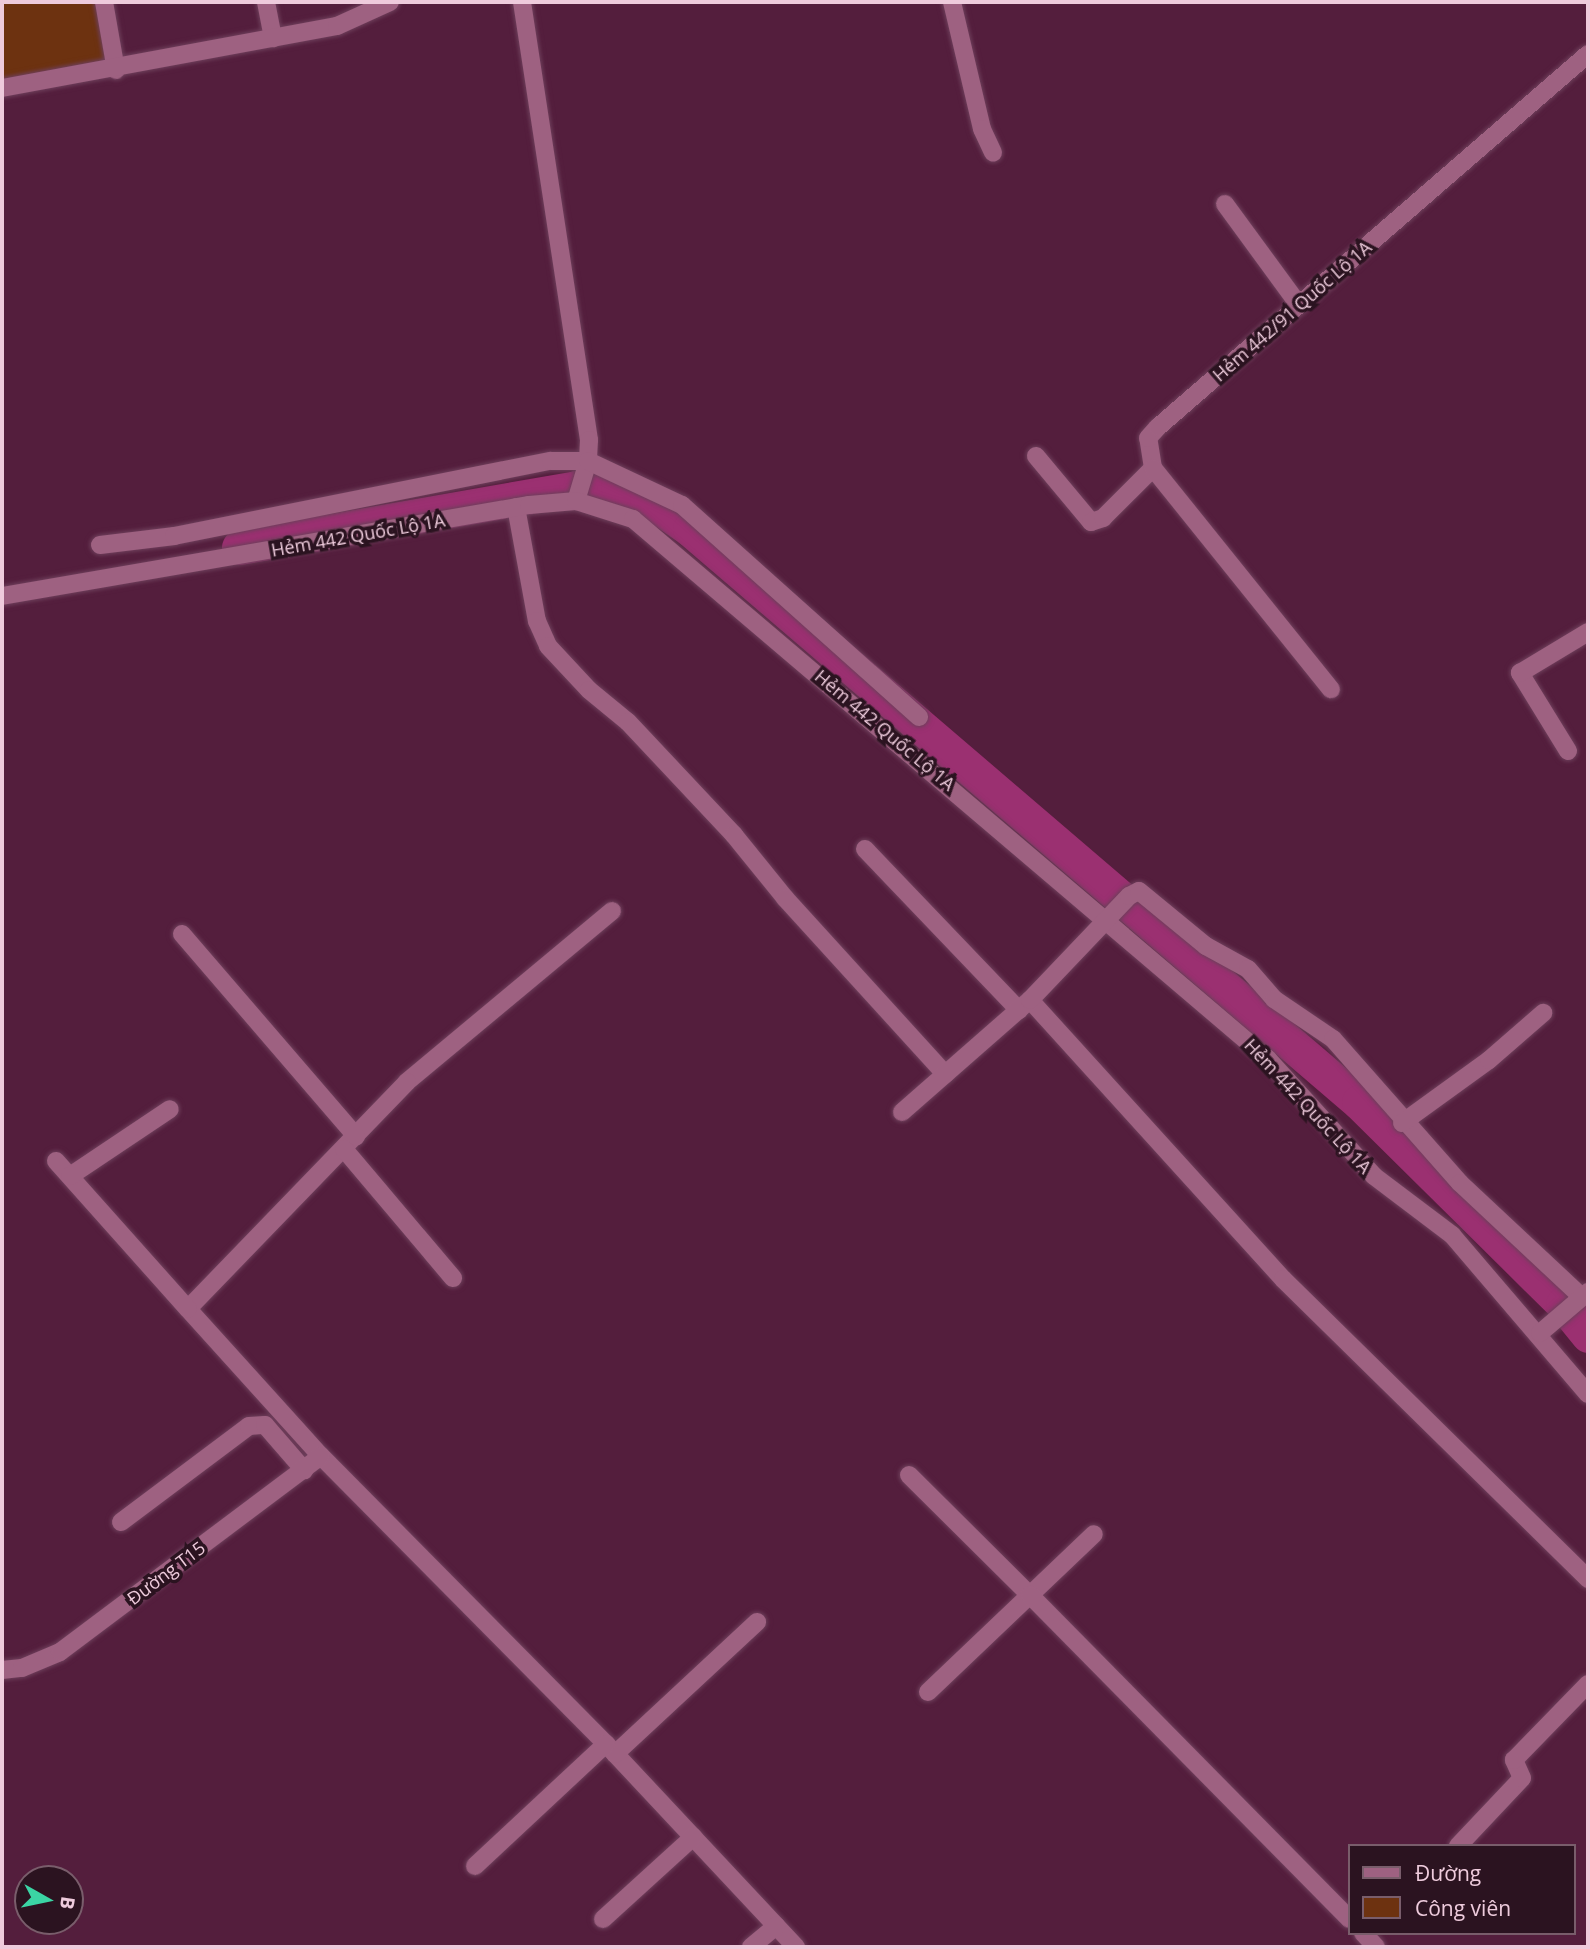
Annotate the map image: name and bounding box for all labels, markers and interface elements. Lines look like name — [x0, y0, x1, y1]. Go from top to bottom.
street label: Hẻm 442/91 Quốc Lộ 1A — [1208, 236, 1376, 386]
street label: Hẻm 442 Quốc Lộ 1A — [269, 509, 447, 561]
street label: Hẻm 442 Quốc Lộ 1A — [811, 665, 959, 795]
street label: Hẻm 442 Quốc Lộ 1A — [1240, 1034, 1376, 1178]
street label: Đường T15 — [123, 1537, 209, 1609]
legend — [1348, 1844, 1576, 1935]
text: Đường — [1415, 1859, 1481, 1887]
north arrow — [14, 1865, 84, 1935]
text: Công viên — [1415, 1894, 1511, 1922]
text: B — [54, 1895, 82, 1911]

